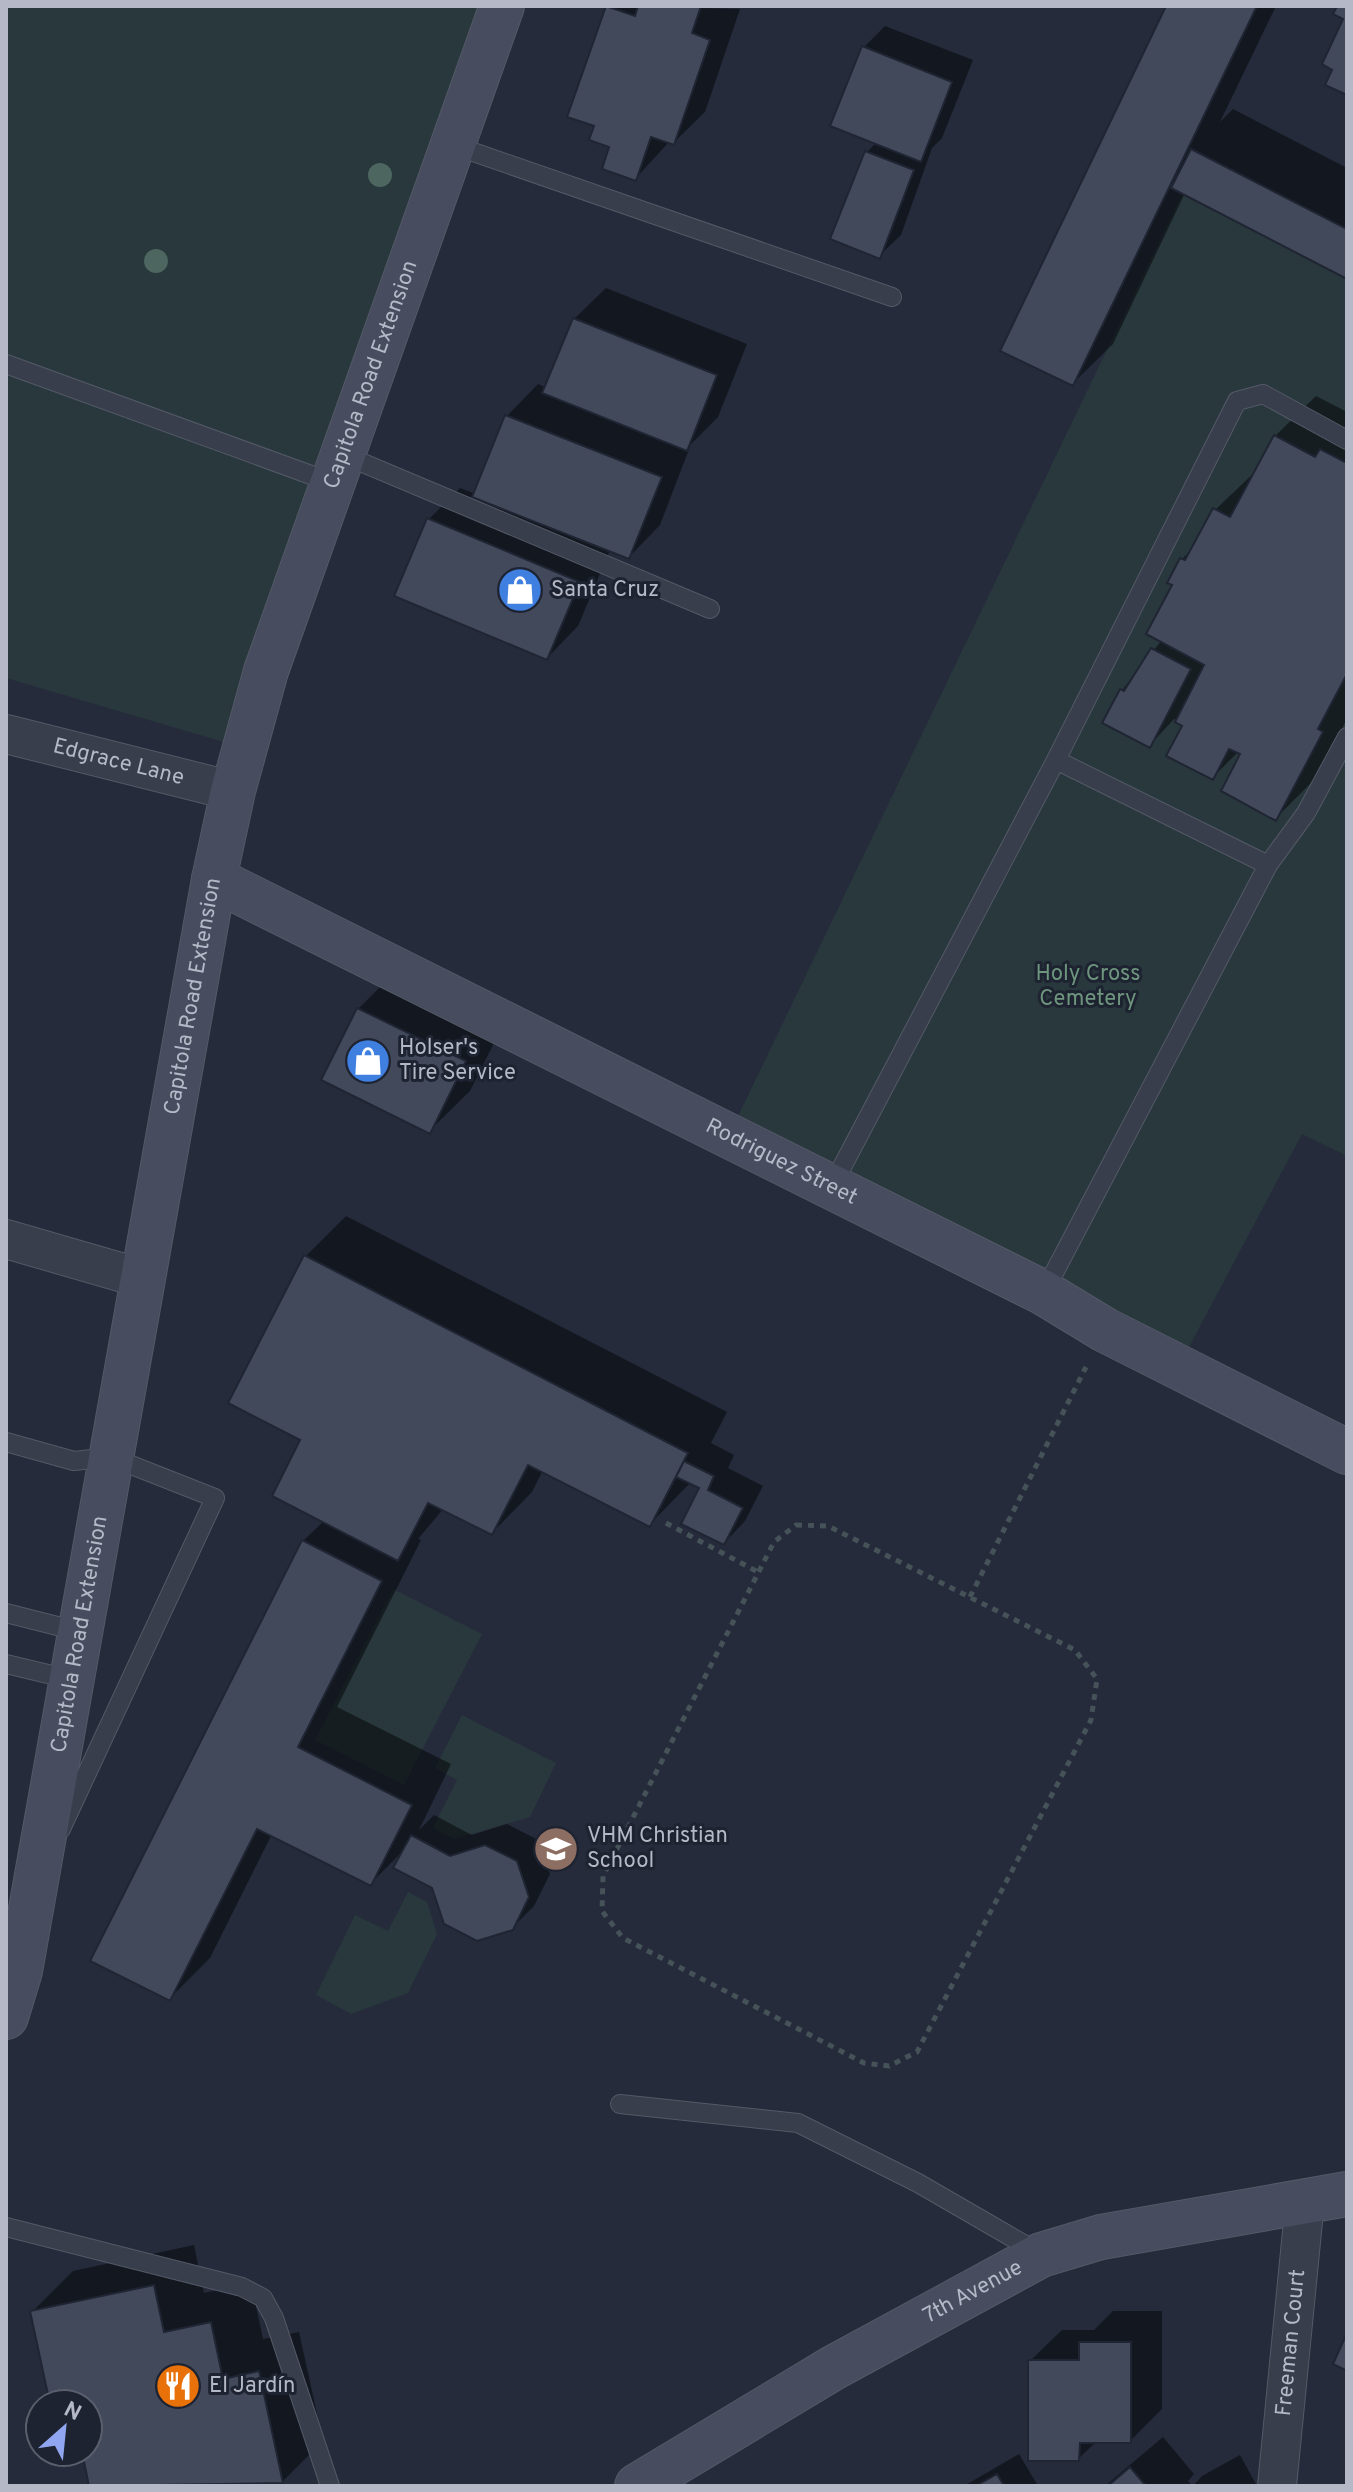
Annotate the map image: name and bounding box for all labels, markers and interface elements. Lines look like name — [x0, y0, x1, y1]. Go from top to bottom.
street label: Capitola Road Extension — [318, 257, 424, 493]
shop icon: Santa Cruz — [496, 566, 544, 614]
place label: Santa Cruz — [551, 577, 659, 604]
street label: Edgrace Lane — [50, 733, 187, 792]
street label: Capitola Road Extension — [159, 876, 227, 1117]
park label: Holy Cross Cemetery — [1035, 961, 1141, 1013]
place label: Holser's Tire Service — [399, 1035, 516, 1087]
shop icon: Holser's Tire Service — [344, 1037, 392, 1085]
street label: Rodriguez Street — [701, 1113, 862, 1211]
street label: Capitola Road Extension — [45, 1514, 114, 1755]
place label: VHM Christian School — [587, 1823, 728, 1875]
school or university icon: VHM Christian School — [532, 1825, 580, 1873]
street label: 7th Avenue — [919, 2254, 1027, 2330]
street label: Freeman Court — [1270, 2268, 1312, 2417]
restaurant icon: El Jardín — [154, 2362, 202, 2410]
place label: El Jardín — [209, 2373, 295, 2400]
north arrow — [24, 2388, 104, 2468]
text: N — [59, 2397, 85, 2428]

